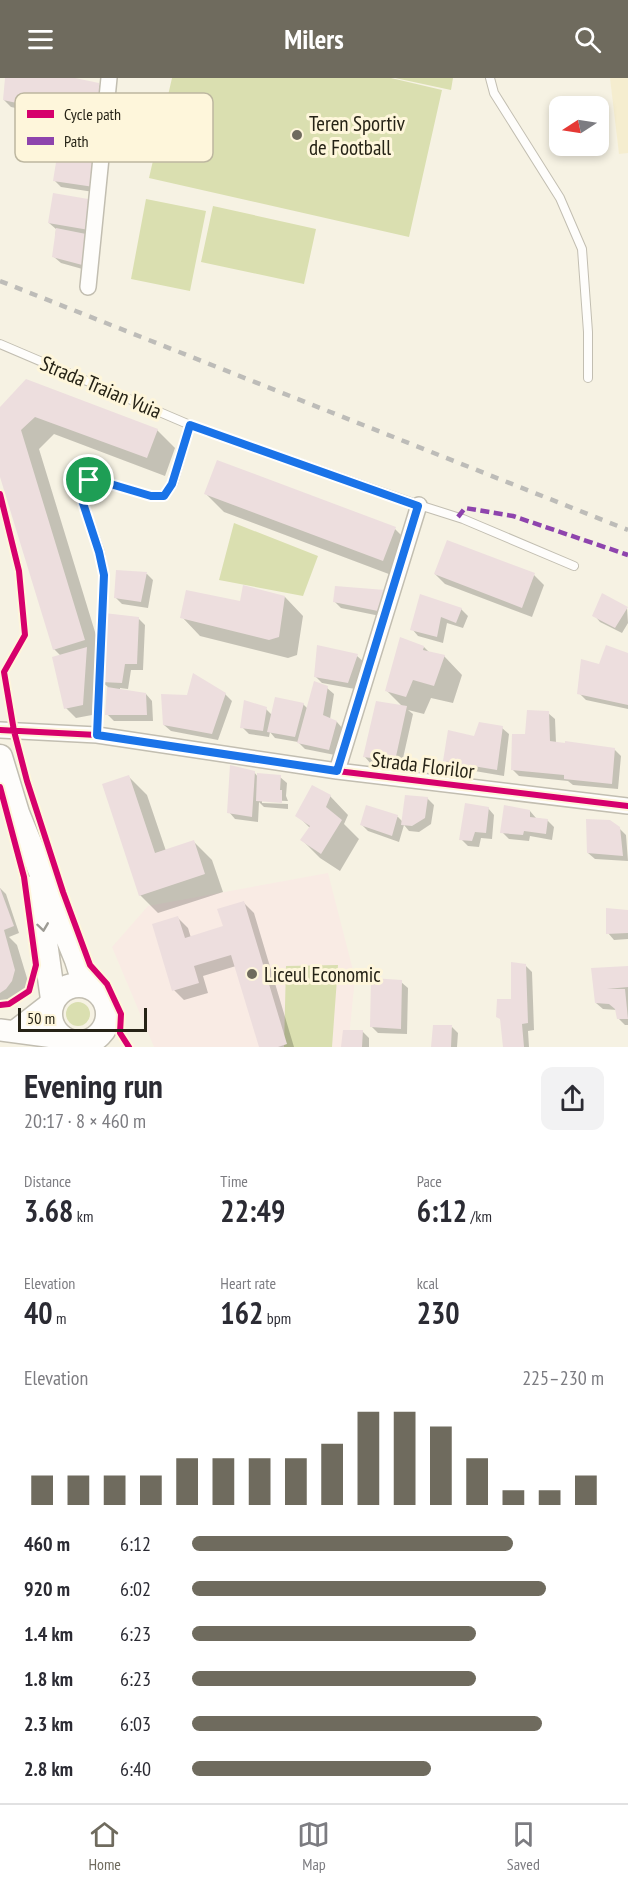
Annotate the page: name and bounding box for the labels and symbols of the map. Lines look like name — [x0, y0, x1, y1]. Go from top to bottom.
legend — [15, 93, 213, 162]
north arrow — [549, 96, 609, 156]
text: Cycle path — [64, 104, 121, 124]
place label: Teren Sportiv de Football — [309, 110, 406, 161]
marker: Teren Sportiv de Football — [290, 128, 304, 142]
text: Path — [64, 131, 89, 151]
street label: Strada Traian Vuia — [36, 349, 166, 425]
pin — [63, 454, 114, 505]
street label: Strada Florilor — [370, 745, 476, 785]
one-way arrow — [36, 923, 48, 932]
place label: Liceul Economic — [264, 961, 381, 988]
marker: Liceul Economic — [245, 967, 259, 981]
scale bar — [18, 1005, 147, 1032]

